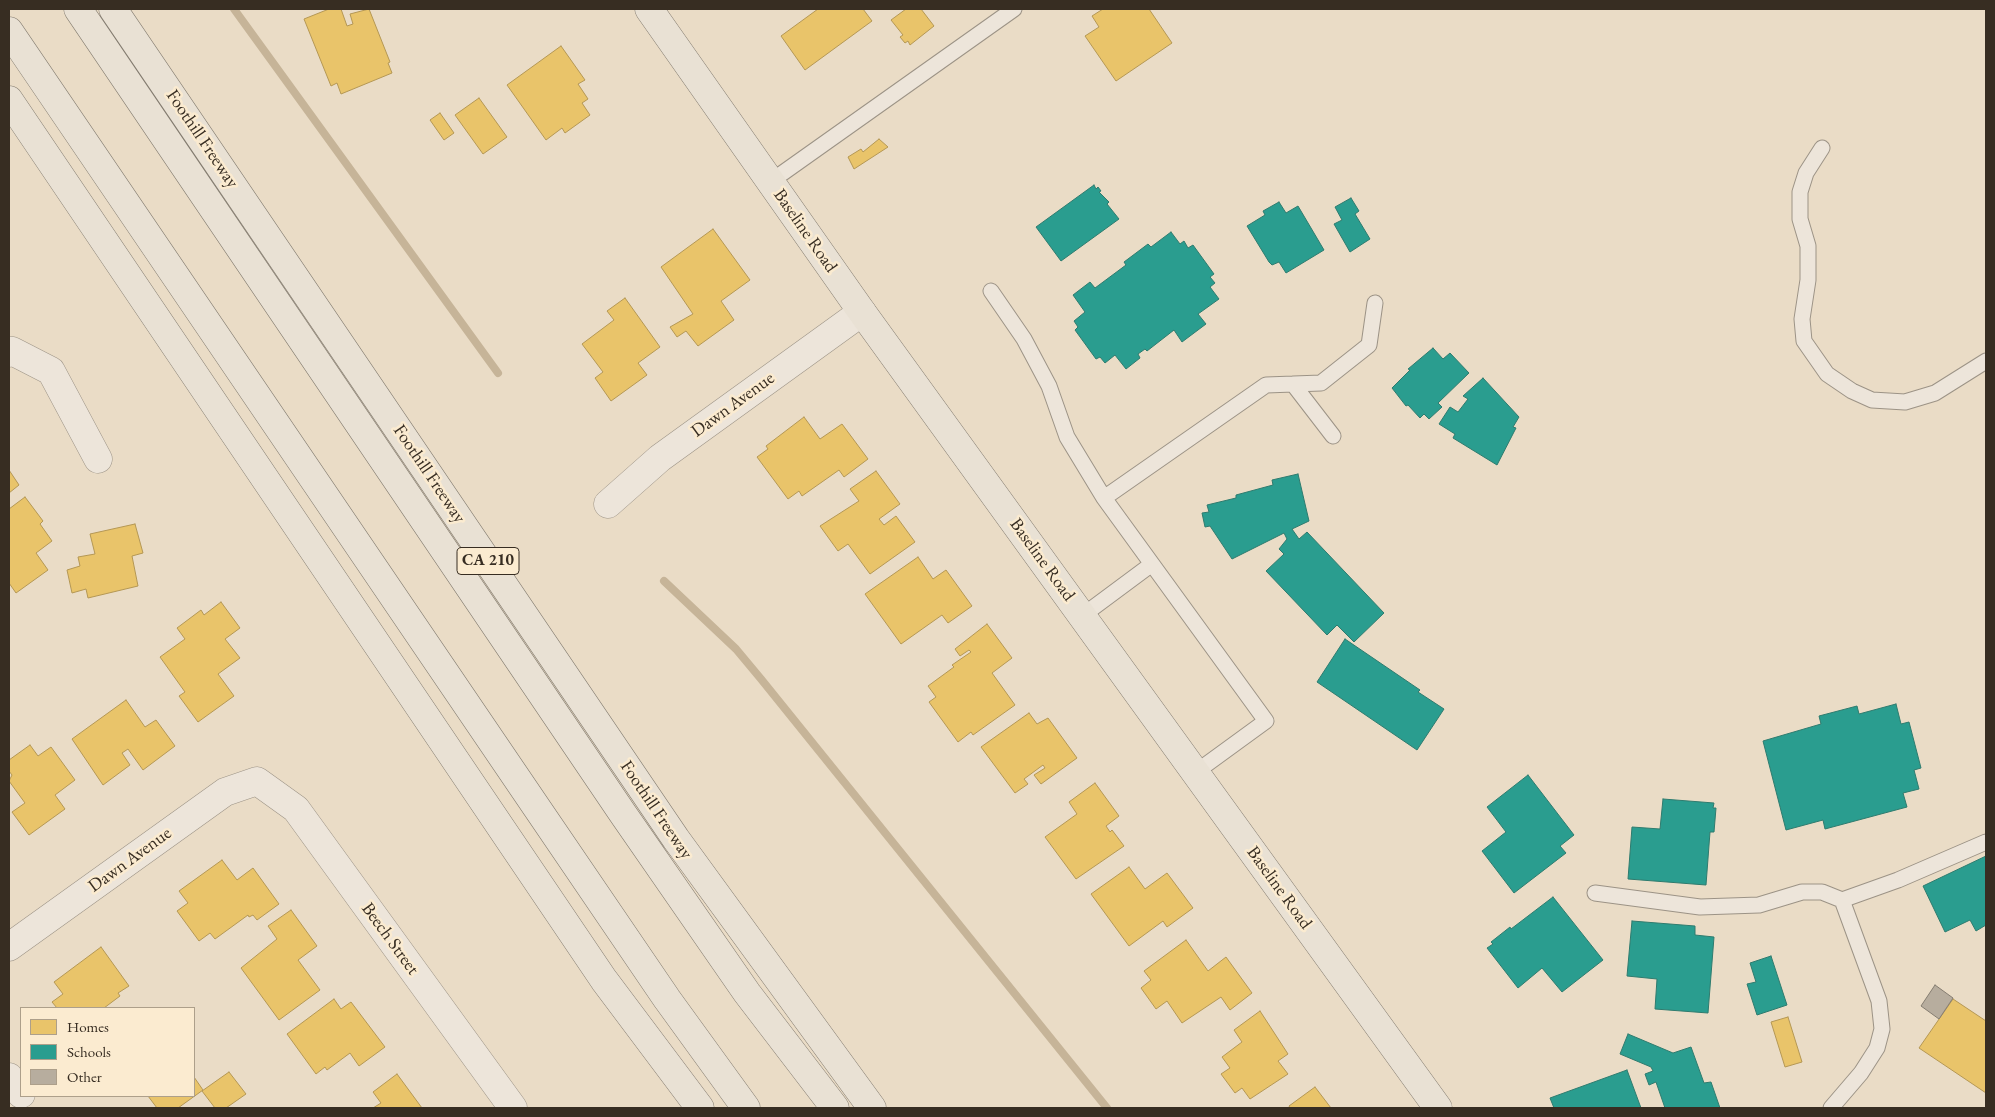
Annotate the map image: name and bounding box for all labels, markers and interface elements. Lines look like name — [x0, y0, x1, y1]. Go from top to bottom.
street label: Foothill Freeway — [161, 86, 243, 192]
street label: Baseline Road — [768, 185, 842, 277]
street label: Dawn Avenue — [687, 368, 779, 442]
street label: Foothill Freeway — [388, 421, 470, 527]
street label: Baseline Road — [1005, 514, 1079, 606]
road number: CA 210 — [457, 548, 519, 574]
street label: Foothill Freeway — [615, 757, 697, 863]
street label: Dawn Avenue — [84, 823, 176, 897]
street label: Baseline Road — [1242, 842, 1316, 934]
street label: Beech Street — [357, 899, 423, 979]
legend — [20, 1007, 195, 1097]
text: Homes — [67, 1017, 109, 1036]
text: Schools — [67, 1042, 111, 1061]
text: Other — [67, 1067, 102, 1086]

